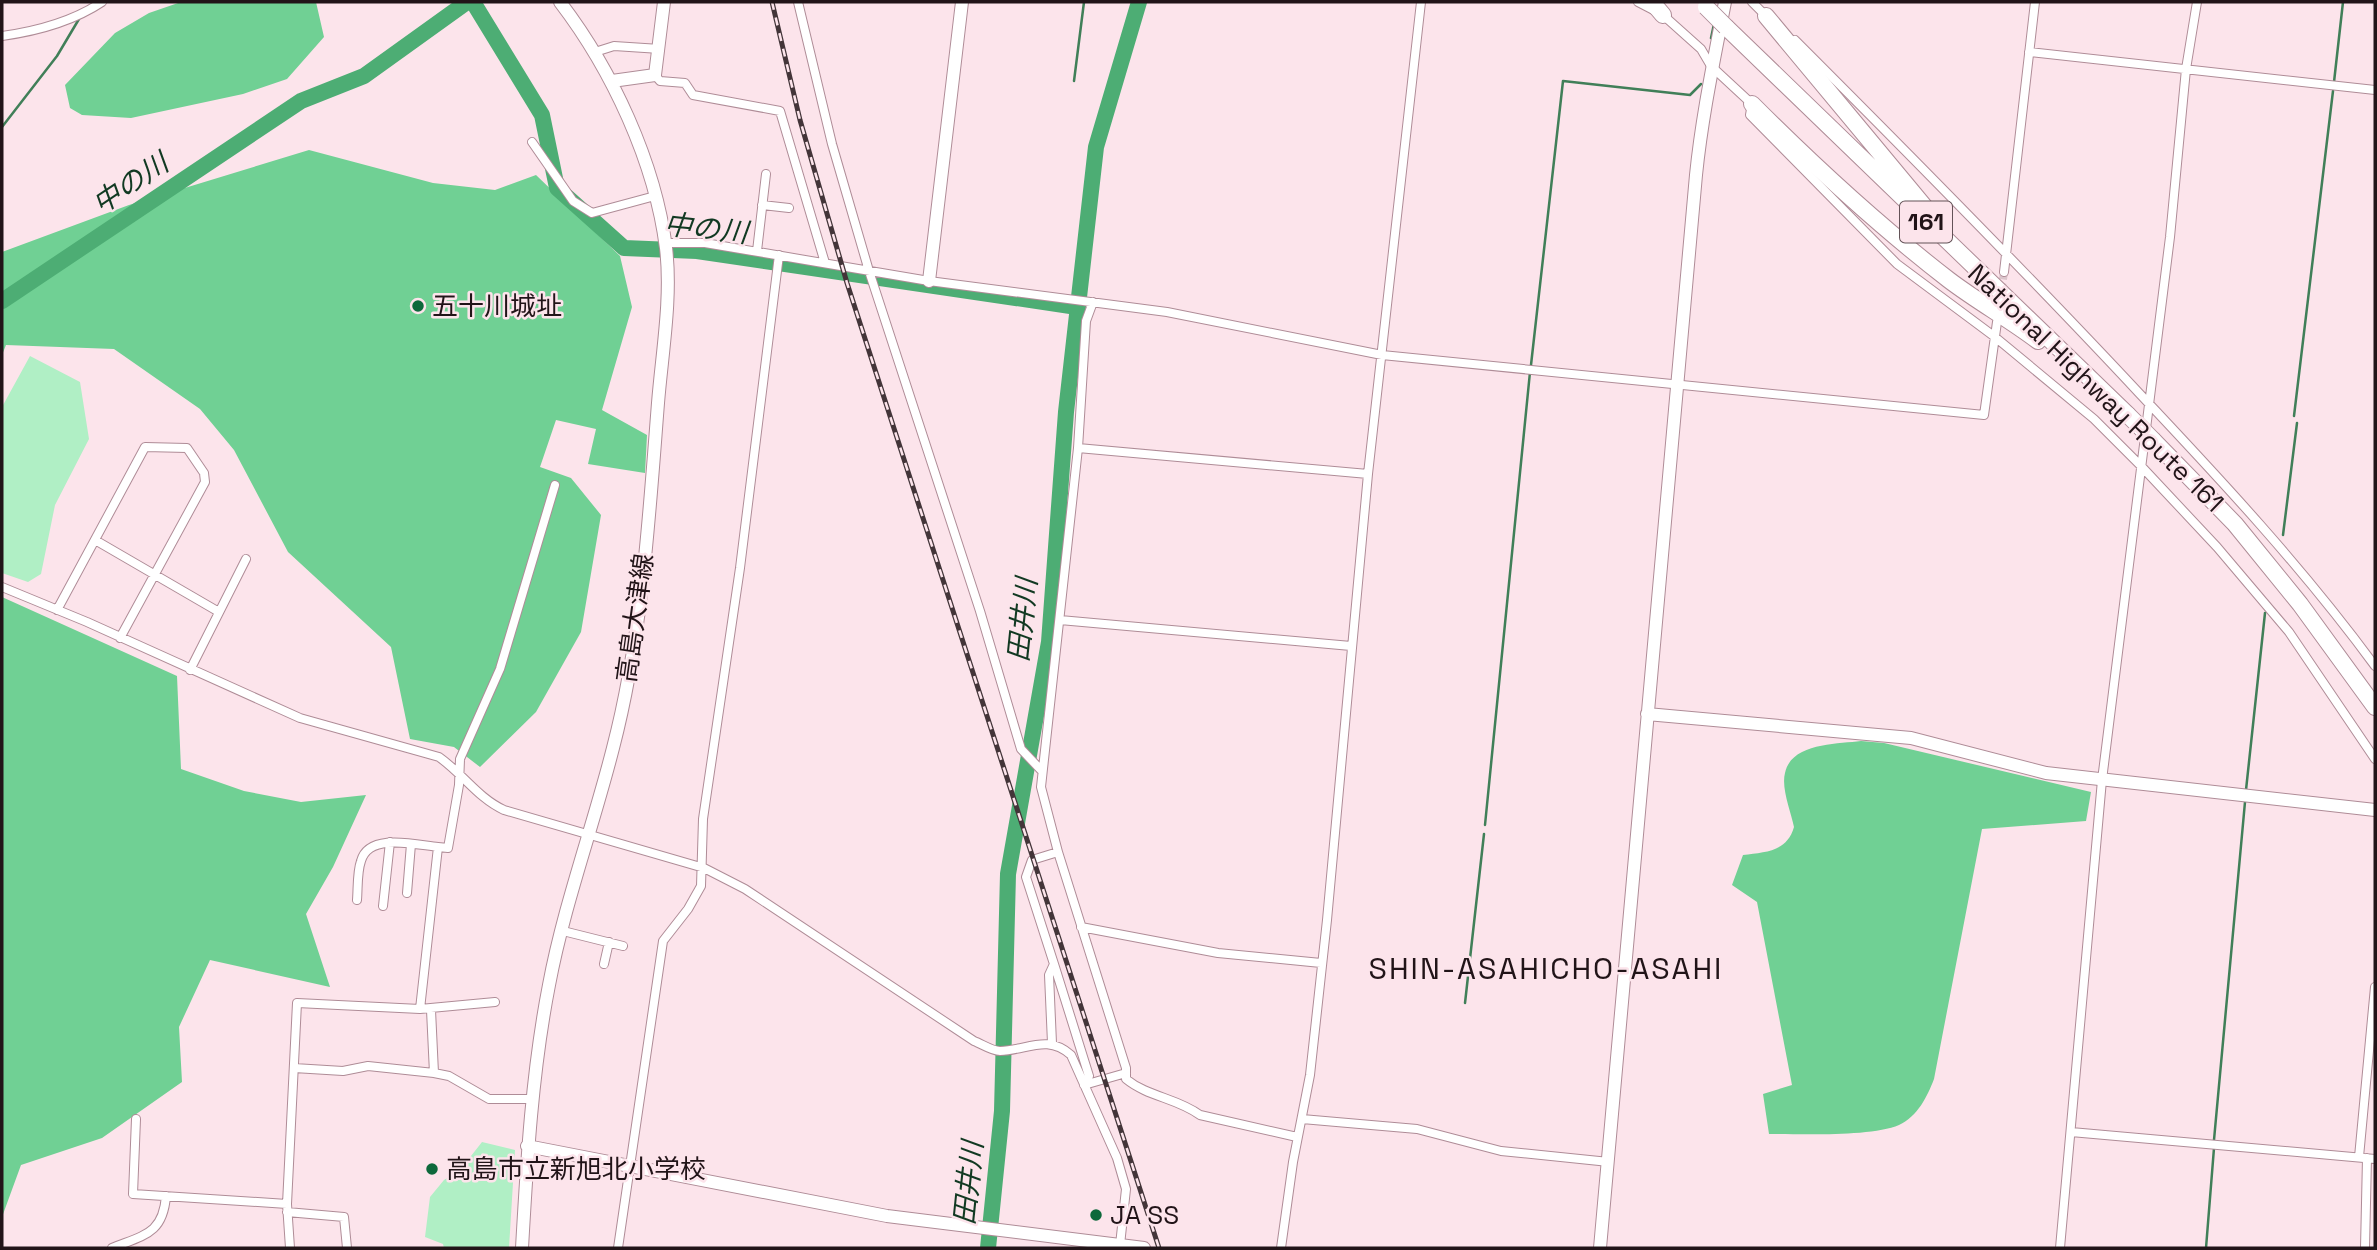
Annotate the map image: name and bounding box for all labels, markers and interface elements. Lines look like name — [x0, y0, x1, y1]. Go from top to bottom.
water label: 中の川 — [85, 143, 177, 221]
road number: 161 — [1900, 202, 1952, 243]
water label: 中の川 — [662, 206, 753, 251]
street label: National Highway Route 161 — [1961, 257, 2231, 519]
place label: 五十川城址 — [432, 289, 562, 323]
marker: 五十川城址 — [410, 298, 426, 314]
street label: 高島大津線 — [609, 551, 661, 685]
water label: 田井川 — [1000, 573, 1045, 664]
district label: SHIN-ASAHICHO-ASAHI — [1369, 949, 1723, 988]
water label: 田井川 — [946, 1136, 991, 1227]
place label: 高島市立新旭北小学校 — [446, 1152, 706, 1186]
marker: 高島市立新旭北小学校 — [424, 1161, 440, 1177]
place label: JA SS — [1110, 1198, 1179, 1232]
marker: JA SS — [1088, 1207, 1104, 1223]

